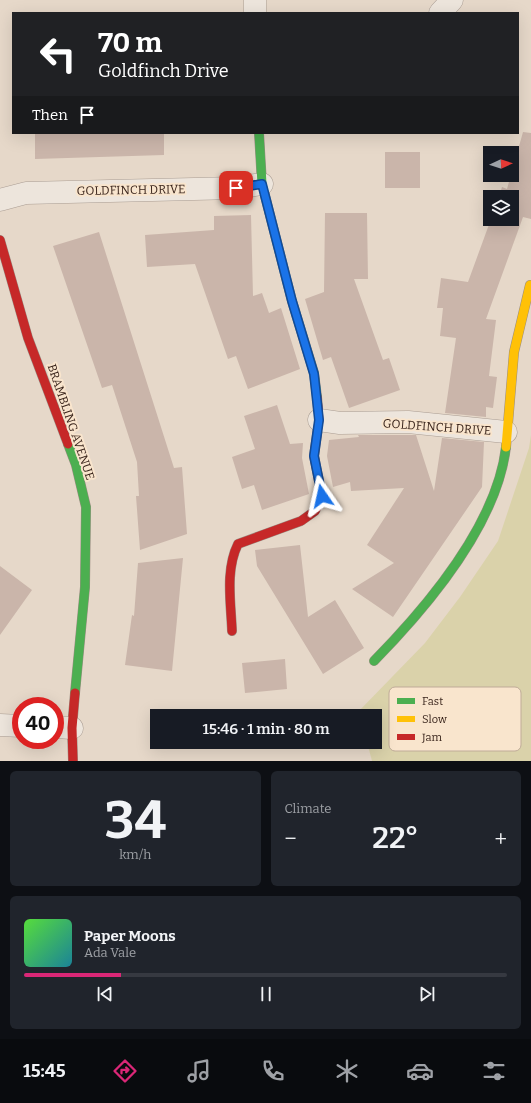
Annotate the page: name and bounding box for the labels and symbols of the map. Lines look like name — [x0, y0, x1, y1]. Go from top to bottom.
north arrow — [483, 146, 519, 182]
pin — [219, 171, 253, 205]
street label: GOLDFINCH DRIVE — [76, 182, 186, 198]
street label: BRAMBLING AVENUE — [45, 362, 97, 482]
street label: GOLDFINCH DRIVE — [382, 416, 492, 438]
position arrow — [301, 475, 343, 517]
legend — [389, 687, 521, 751]
text: Fast — [422, 695, 443, 708]
speed limit sign: 40 — [12, 697, 64, 749]
text: Slow — [422, 713, 447, 726]
text: Jam — [421, 731, 442, 744]

